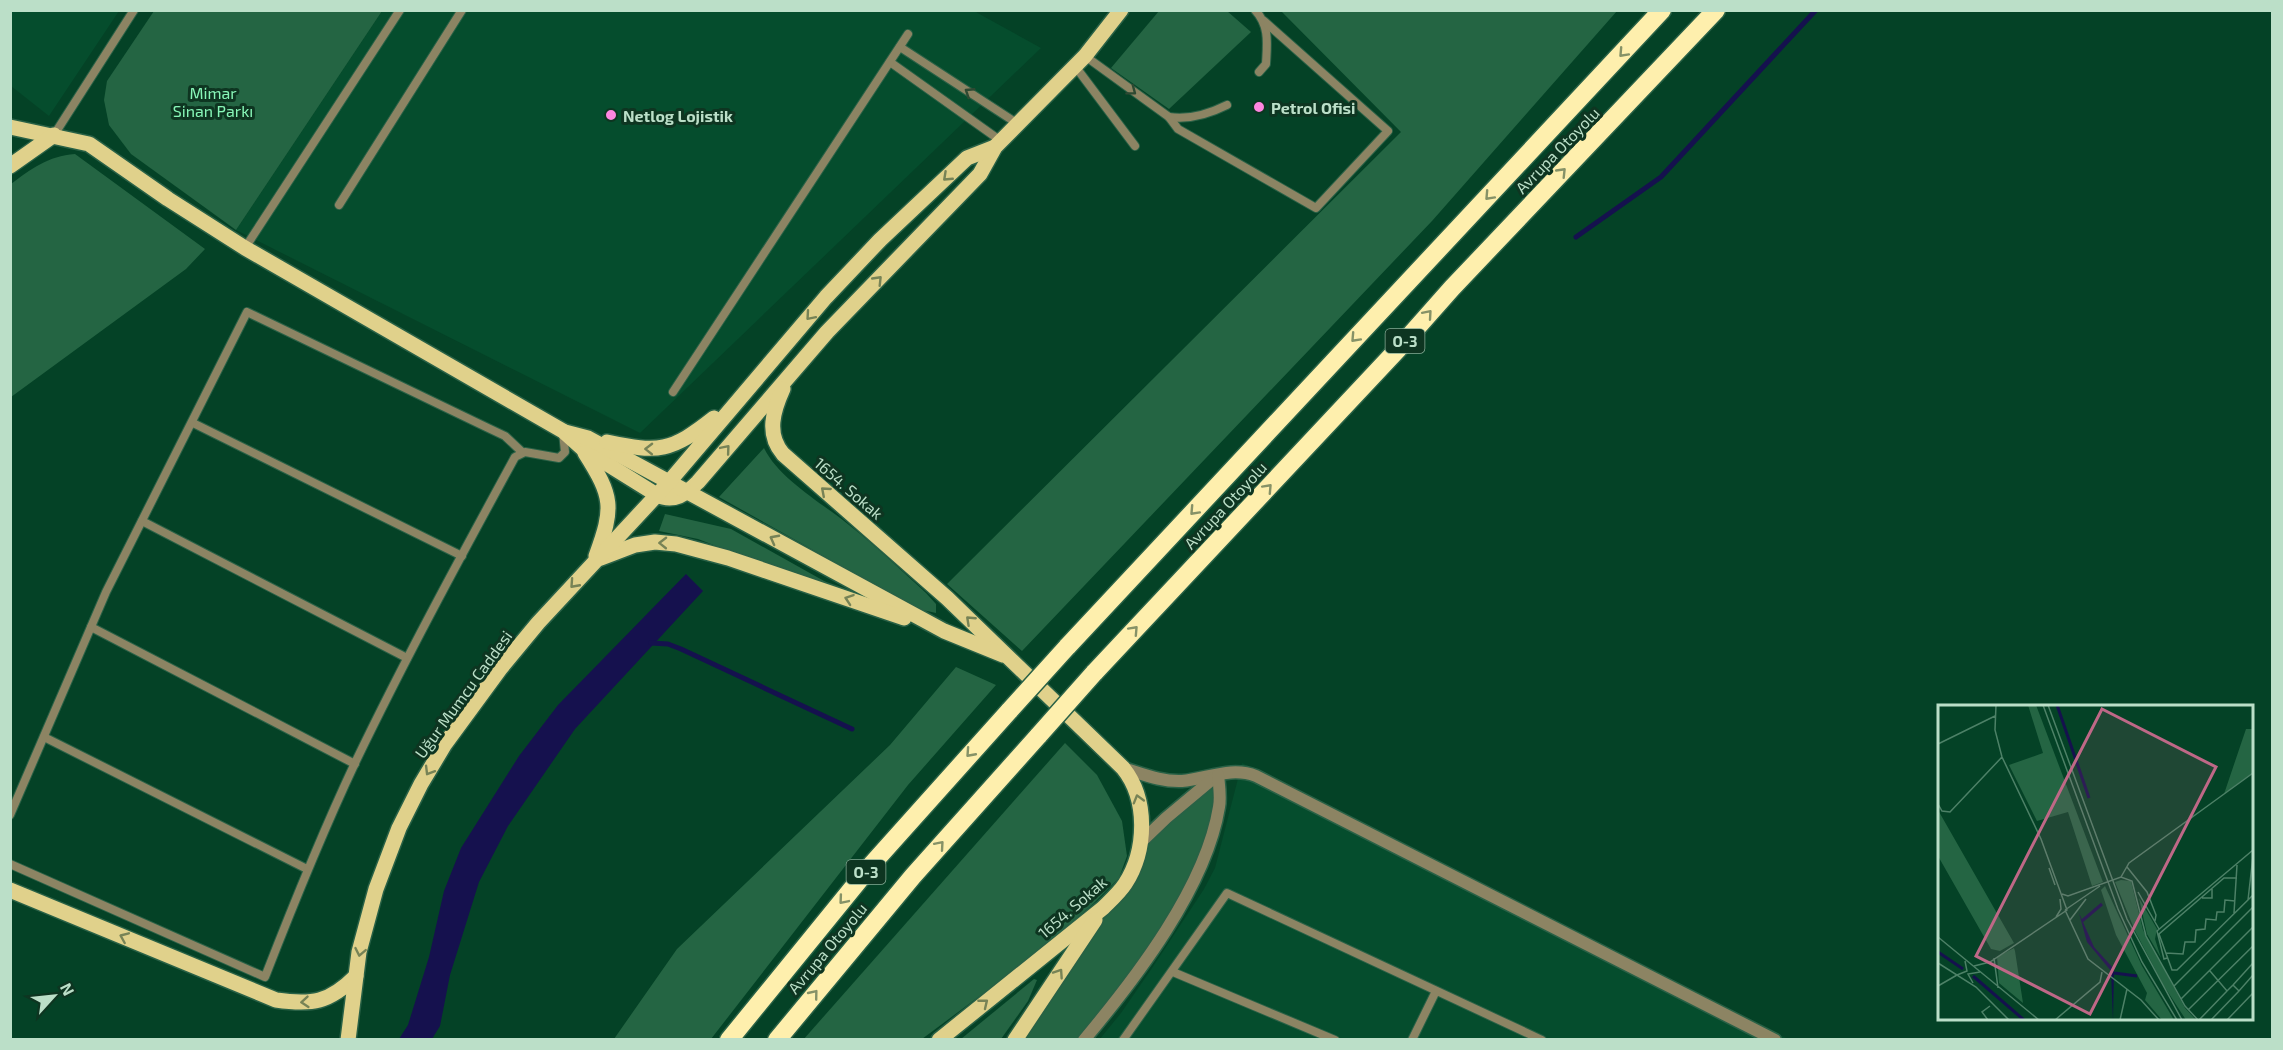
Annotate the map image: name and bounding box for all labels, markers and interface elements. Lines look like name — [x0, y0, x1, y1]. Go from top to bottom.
one-way arrow — [1619, 46, 1630, 57]
park label: Mimar Sinan Parkı — [173, 83, 253, 120]
one-way arrow — [1125, 83, 1136, 94]
one-way arrow — [965, 88, 976, 99]
place label: Petrol Ofisi — [1271, 98, 1356, 117]
marker: Petrol Ofisi — [1252, 100, 1266, 114]
street label: Avrupa Otoyolu — [1511, 103, 1603, 197]
place label: Netlog Lojistik — [623, 106, 733, 125]
marker: Netlog Lojistik — [604, 108, 618, 122]
one-way arrow — [1555, 169, 1566, 179]
one-way arrow — [943, 170, 953, 181]
one-way arrow — [1485, 189, 1496, 199]
one-way arrow — [871, 276, 882, 286]
one-way arrow — [806, 309, 817, 320]
one-way arrow — [1421, 310, 1432, 321]
road number: O-3 — [1386, 329, 1424, 353]
one-way arrow — [1352, 330, 1363, 341]
one-way arrow — [645, 442, 654, 455]
one-way arrow — [719, 445, 730, 456]
street label: 1654. Sokak — [811, 453, 887, 523]
street label: Avrupa Otoyolu — [1180, 457, 1270, 553]
one-way arrow — [1260, 485, 1271, 496]
one-way arrow — [821, 487, 832, 498]
one-way arrow — [1190, 503, 1201, 514]
one-way arrow — [769, 535, 780, 546]
one-way arrow — [658, 537, 667, 549]
one-way arrow — [570, 577, 581, 587]
one-way arrow — [844, 594, 855, 606]
one-way arrow — [967, 617, 978, 628]
street label: Uğur Mumcu Caddesi — [410, 627, 516, 761]
one-way arrow — [1127, 627, 1138, 637]
inset map — [1938, 705, 2253, 1020]
one-way arrow — [966, 746, 977, 757]
one-way arrow — [424, 765, 436, 775]
one-way arrow — [1132, 794, 1145, 804]
one-way arrow — [933, 841, 944, 852]
road number: O-3 — [846, 860, 886, 884]
street label: 1654. Sokak — [1034, 872, 1110, 942]
one-way arrow — [839, 893, 850, 904]
street label: Avrupa Otoyolu — [784, 899, 870, 997]
one-way arrow — [119, 932, 130, 944]
one-way arrow — [354, 947, 367, 957]
north arrow — [24, 966, 84, 1026]
one-way arrow — [1052, 969, 1063, 980]
text: N — [57, 979, 79, 998]
one-way arrow — [807, 990, 818, 1001]
one-way arrow — [301, 995, 310, 1008]
one-way arrow — [978, 999, 989, 1010]

